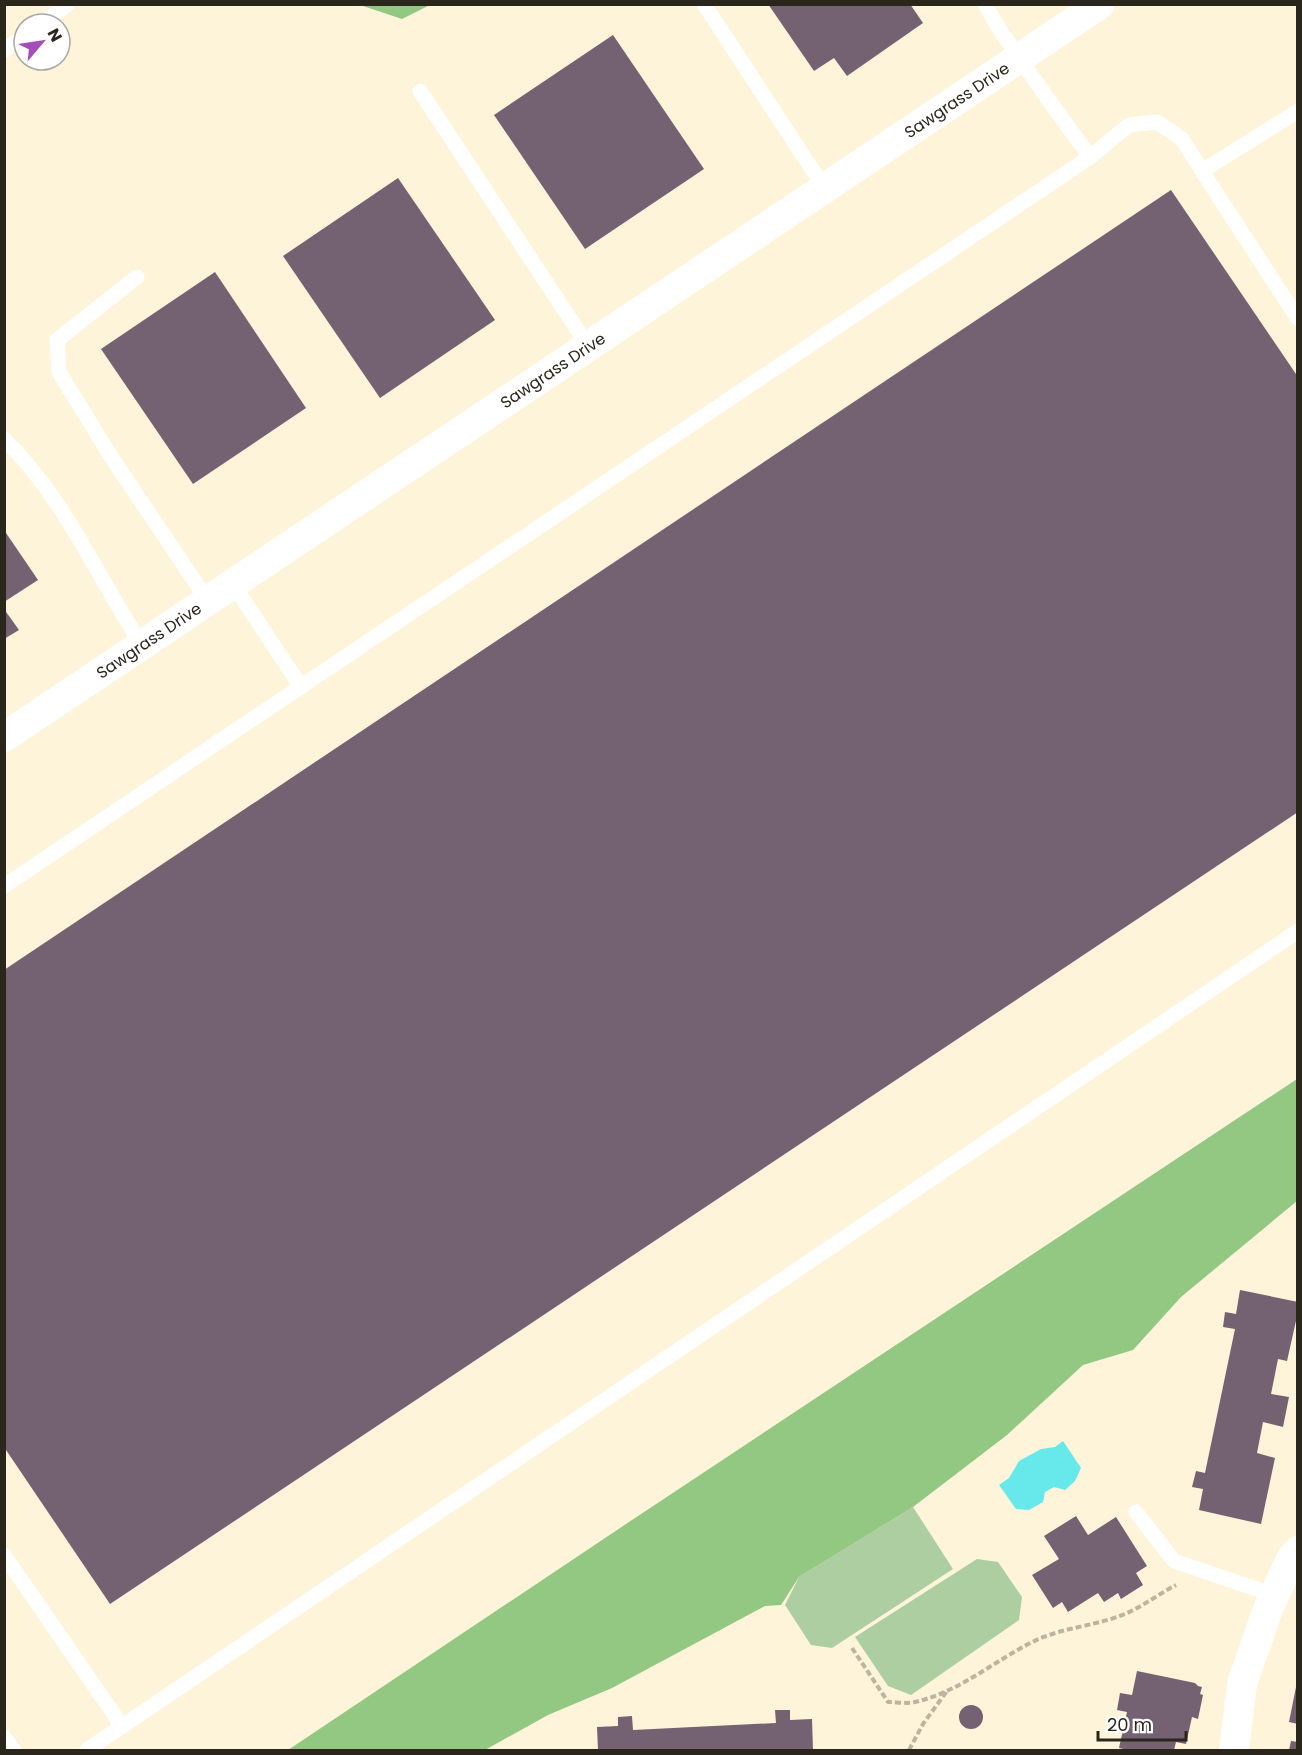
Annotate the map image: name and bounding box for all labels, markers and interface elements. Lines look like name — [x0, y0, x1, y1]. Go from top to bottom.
north arrow — [12, 12, 72, 72]
text: N — [42, 24, 68, 46]
street label: Sawgrass Drive — [899, 56, 1014, 143]
street label: Sawgrass Drive — [495, 327, 610, 414]
street label: Sawgrass Drive — [91, 597, 206, 684]
scale bar — [1098, 1704, 1186, 1742]
text: 20 m — [1107, 1712, 1152, 1737]

